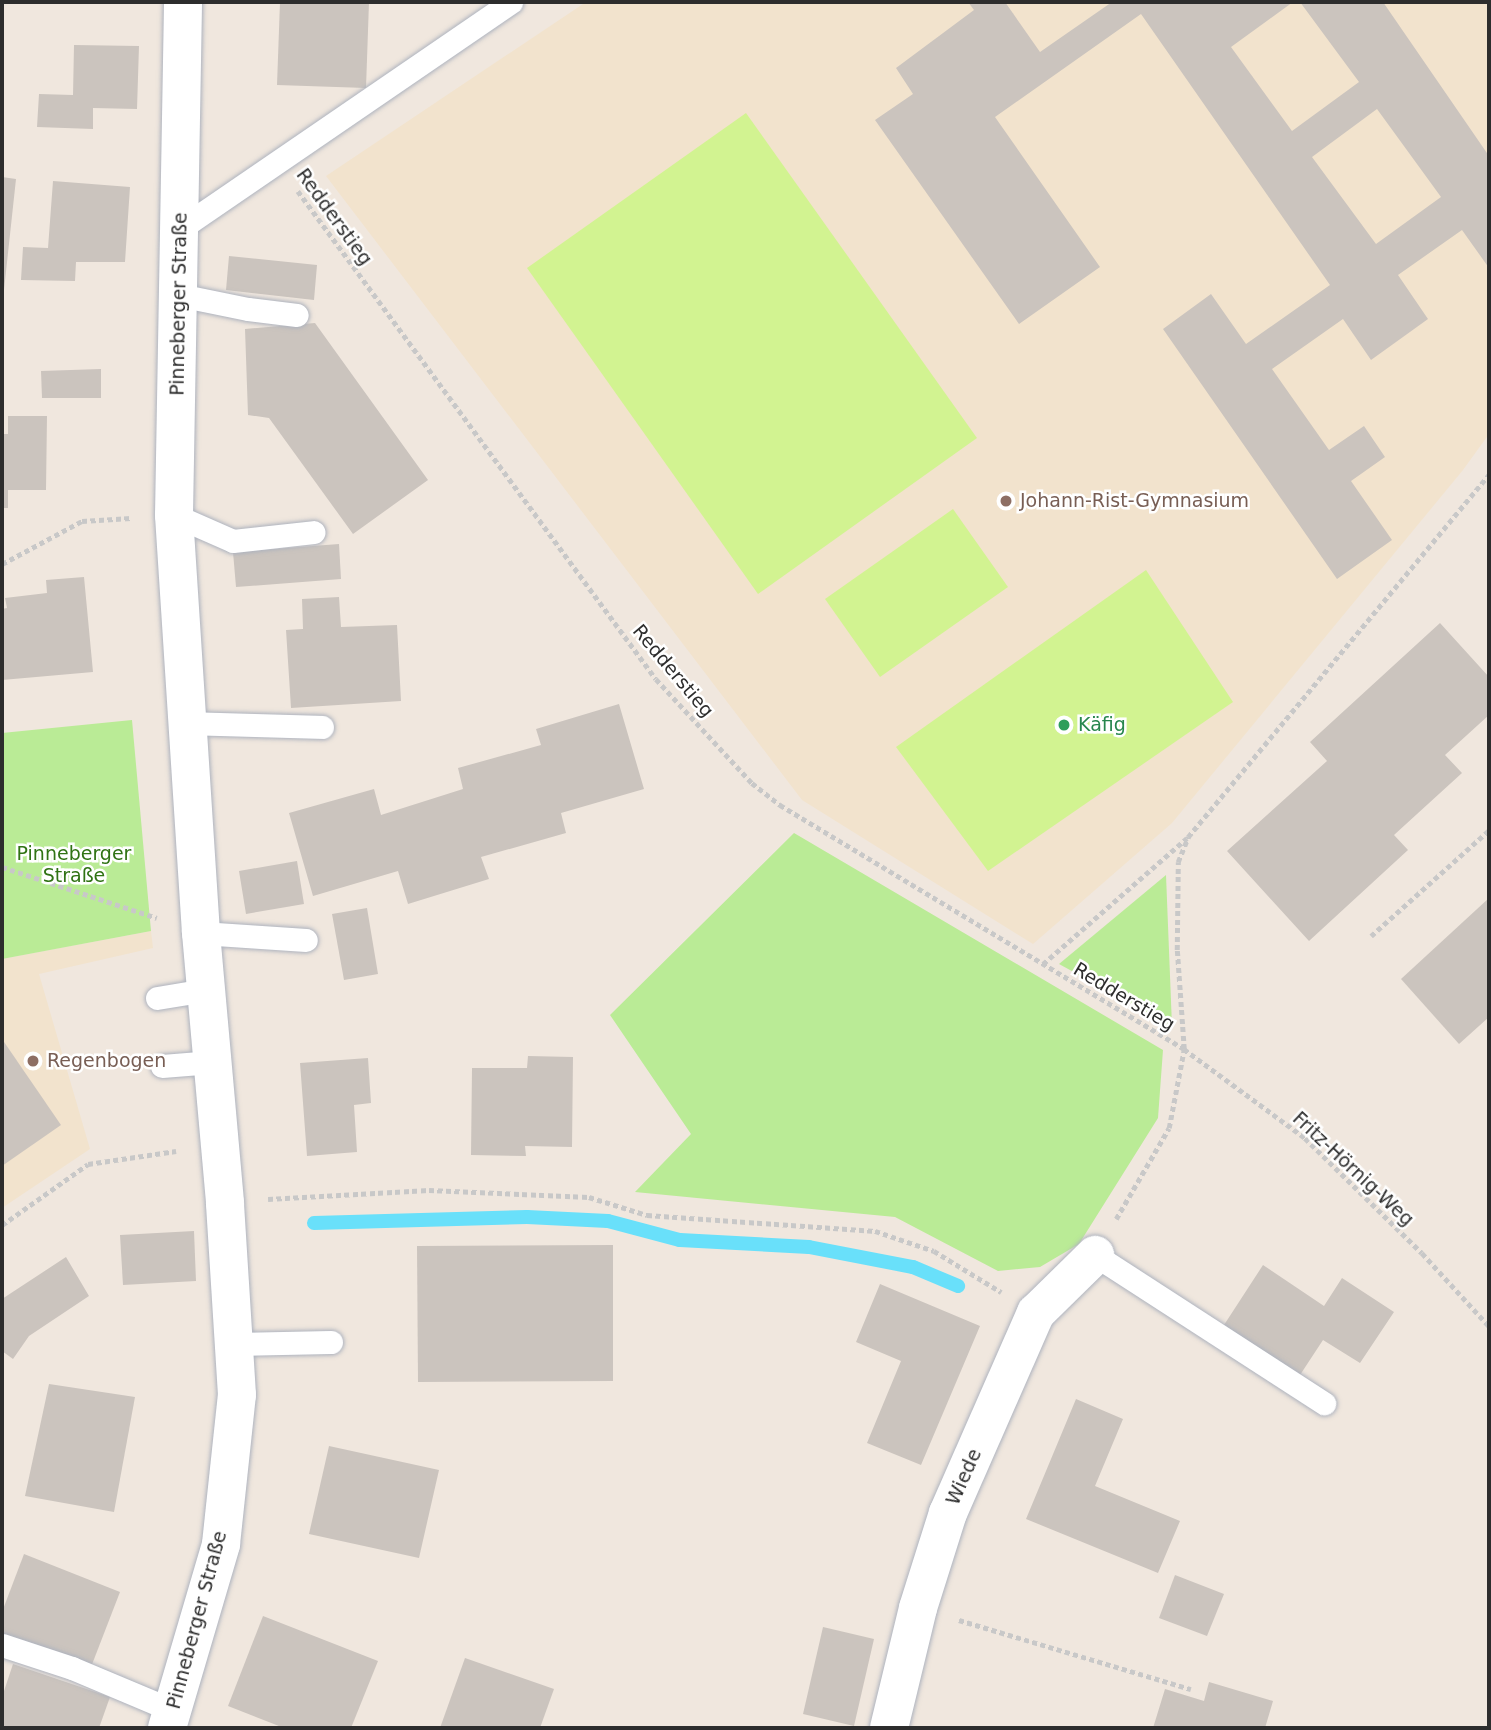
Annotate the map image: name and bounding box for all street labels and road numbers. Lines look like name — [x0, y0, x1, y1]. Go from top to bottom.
street label: Redderstieg — [291, 164, 377, 270]
street label: Pinneberger Straße — [166, 212, 192, 396]
street label: Redderstieg — [628, 620, 718, 722]
street label: Redderstieg — [1069, 958, 1179, 1036]
street label: Fritz-Hörnig-Weg — [1288, 1107, 1418, 1231]
street label: Wiede — [942, 1445, 986, 1509]
street label: Pinneberger Straße — [162, 1528, 232, 1712]

